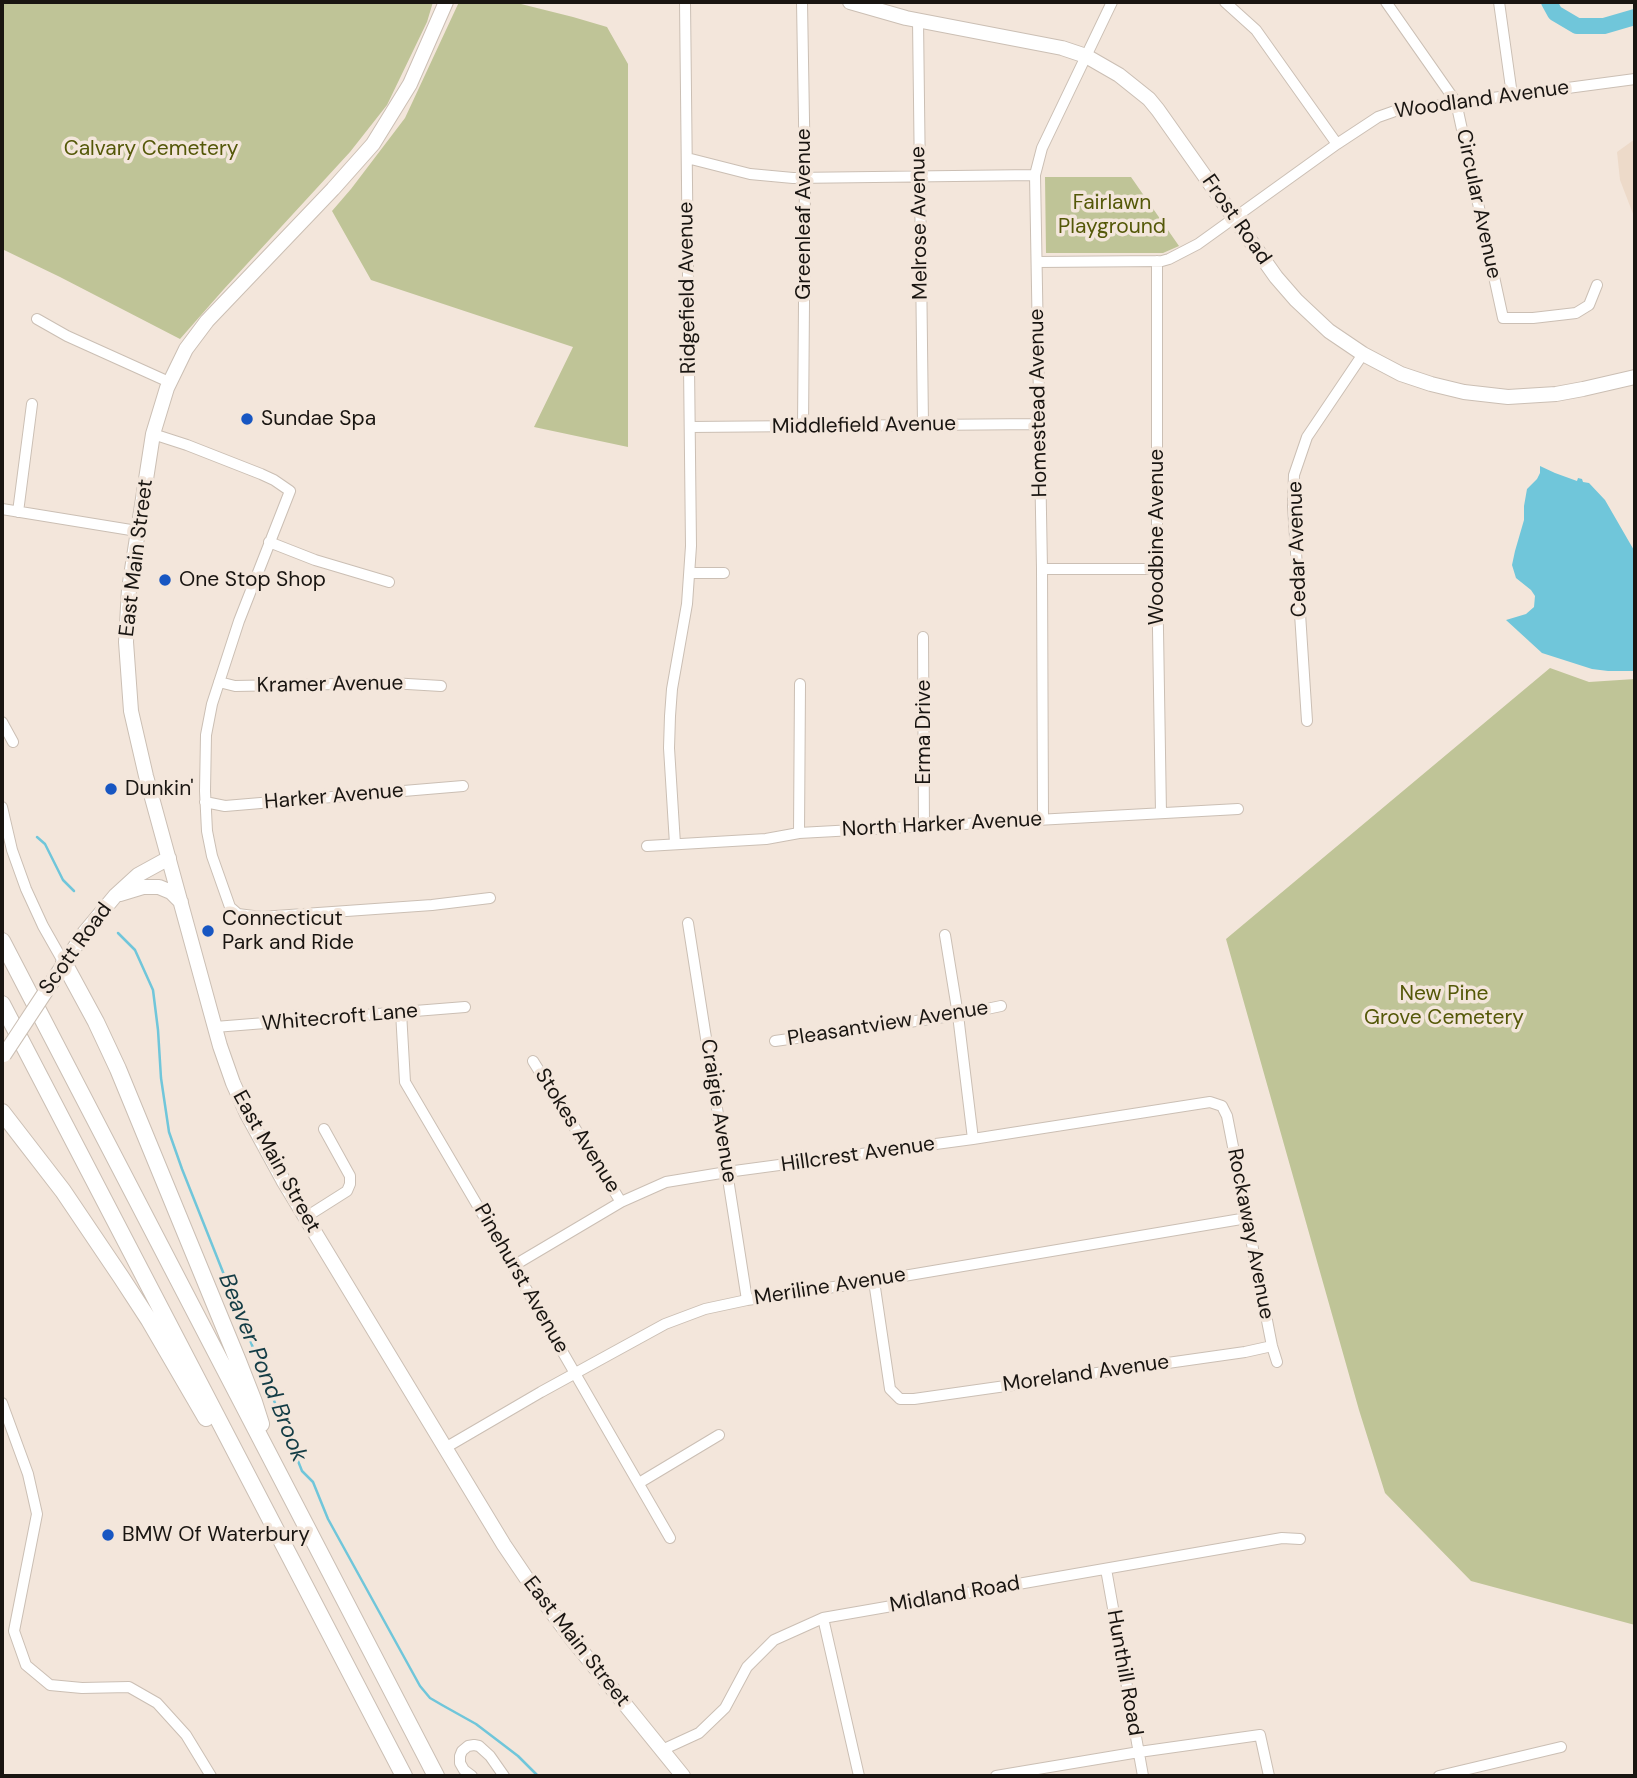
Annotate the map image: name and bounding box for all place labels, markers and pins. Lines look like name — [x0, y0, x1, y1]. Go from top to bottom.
place label: Sundae Spa — [261, 406, 376, 432]
marker: Sundae Spa — [239, 411, 255, 427]
place label: One Stop Shop — [179, 567, 326, 593]
marker: One Stop Shop — [157, 572, 173, 588]
place label: Dunkin' — [125, 776, 194, 802]
marker: Dunkin' — [103, 781, 119, 797]
place label: Connecticut Park and Ride — [222, 906, 354, 956]
marker: Connecticut Park and Ride — [200, 923, 216, 939]
place label: BMW Of Waterbury — [122, 1522, 310, 1548]
marker: BMW Of Waterbury — [100, 1527, 116, 1543]

